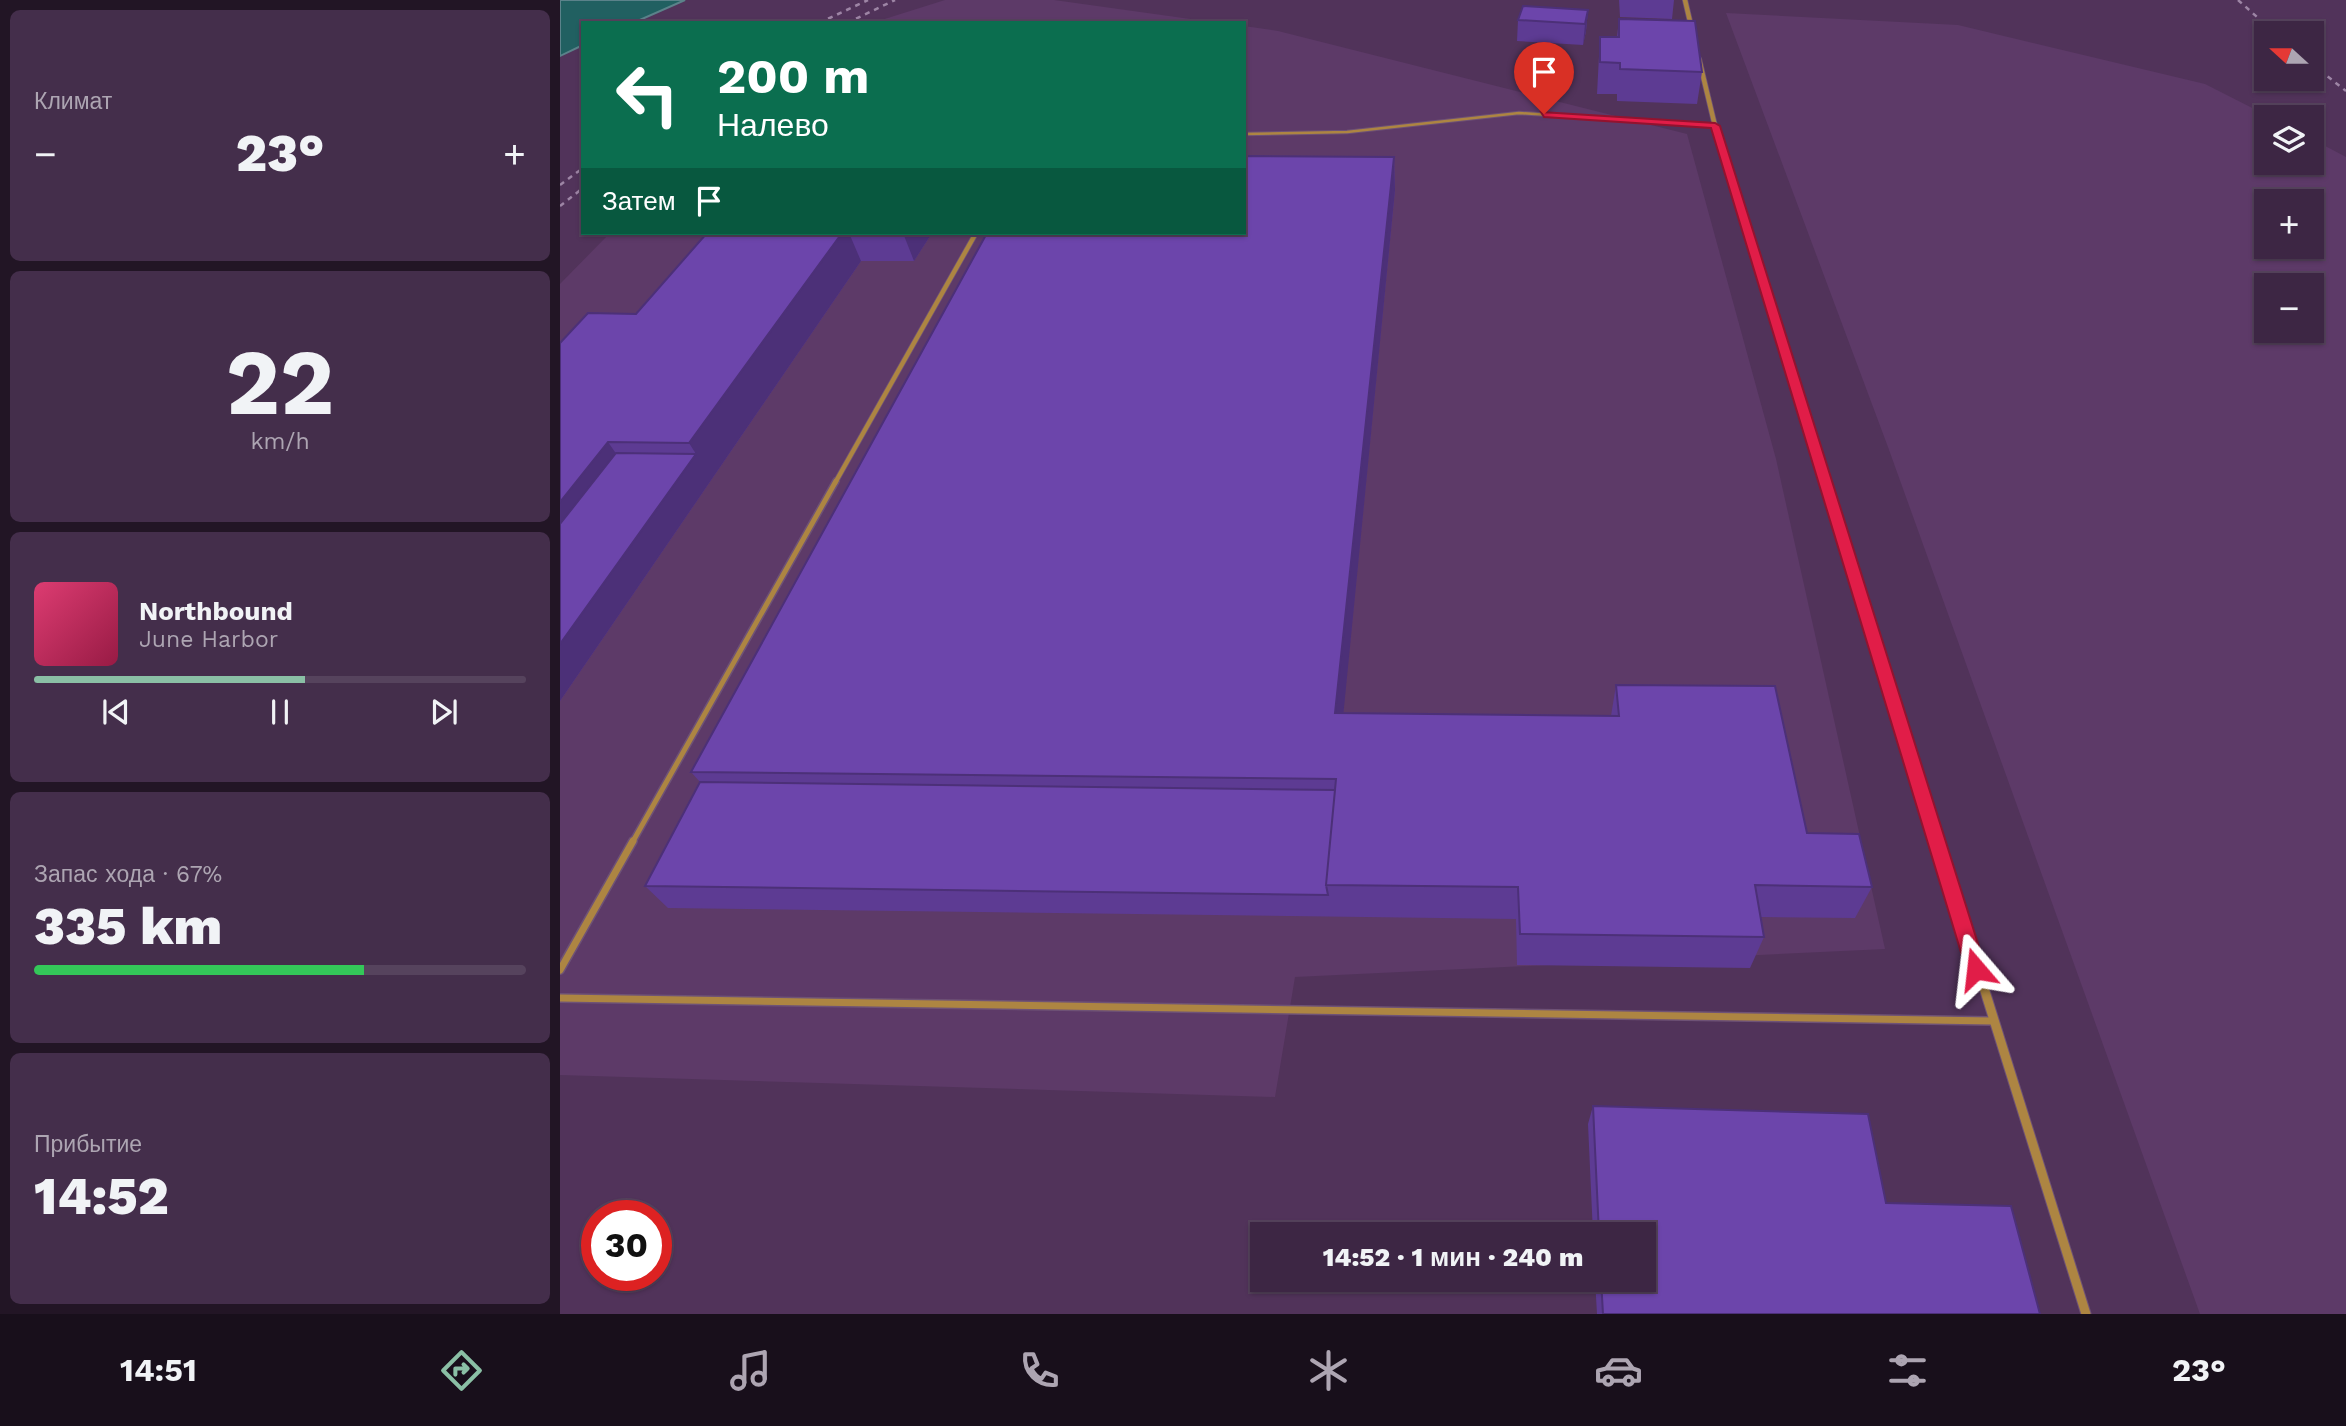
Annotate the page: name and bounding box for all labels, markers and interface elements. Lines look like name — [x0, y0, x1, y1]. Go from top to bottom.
north arrow — [2254, 21, 2324, 91]
map controls — [2254, 21, 2324, 343]
pin — [1514, 42, 1574, 114]
text: 200 m — [717, 47, 869, 105]
icon: left — [602, 49, 693, 140]
icon: arrive — [1525, 53, 1563, 91]
text: Климат — [34, 88, 112, 115]
button: layers — [2254, 105, 2324, 175]
text: Налево — [717, 106, 829, 144]
text: 23° — [236, 123, 324, 184]
text: − — [34, 132, 57, 176]
text: + — [503, 132, 526, 176]
icon: arrive — [690, 182, 728, 220]
text: Затем — [602, 186, 676, 216]
button: + — [2254, 189, 2324, 259]
button: − — [2254, 273, 2324, 343]
text: 22 — [226, 329, 334, 436]
text: km/h — [250, 428, 310, 455]
text: Northbound — [139, 596, 293, 626]
text: June Harbor — [139, 626, 278, 653]
icon: previous — [97, 693, 135, 731]
icon: pause — [261, 693, 299, 731]
icon: next — [425, 693, 463, 731]
text: Запас хода · 67% — [34, 861, 222, 888]
text: 335 km — [34, 896, 222, 957]
position arrow — [1939, 932, 2013, 1006]
text: Прибытие — [34, 1131, 142, 1158]
text: 14:52 — [34, 1166, 169, 1227]
speed limit sign: 30 — [581, 1200, 672, 1291]
text: 14:52 · 1 мин · 240 m — [1323, 1242, 1583, 1272]
icon: directions — [437, 1346, 486, 1395]
icon: music — [726, 1346, 775, 1395]
icon: phone — [1015, 1346, 1064, 1395]
icon: climate — [1304, 1346, 1353, 1395]
icon: car — [1594, 1346, 1643, 1395]
icon: filters — [1883, 1346, 1932, 1395]
text: 14:51 — [120, 1351, 197, 1389]
text: 23° — [2172, 1351, 2226, 1389]

